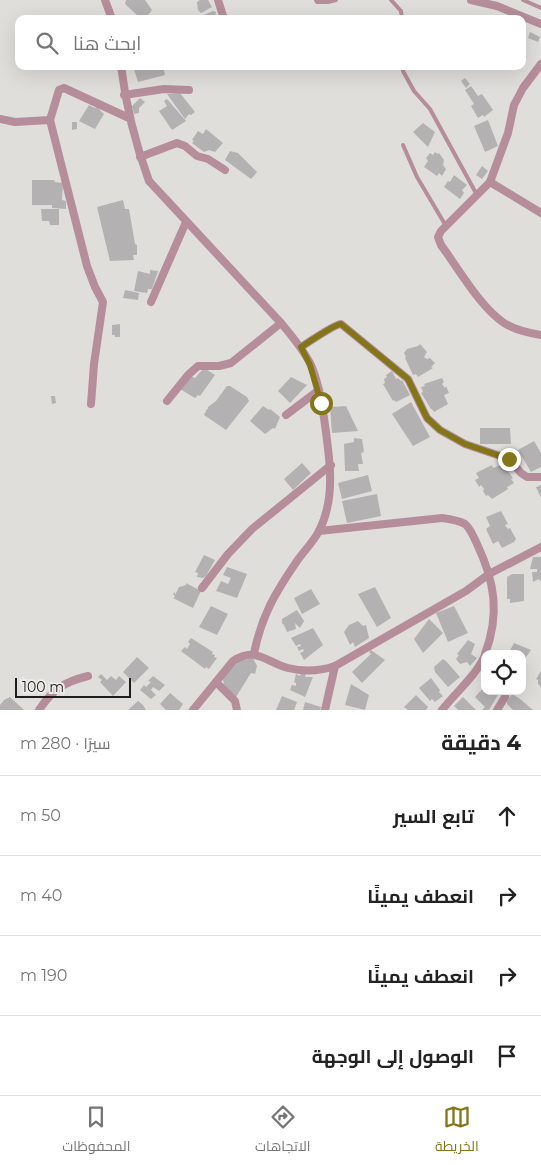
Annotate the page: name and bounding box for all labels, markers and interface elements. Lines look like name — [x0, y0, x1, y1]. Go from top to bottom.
search box — [15, 15, 526, 70]
icon: search — [33, 29, 61, 57]
text: ابحث هنا — [73, 32, 141, 55]
route start — [310, 392, 333, 415]
route end — [498, 448, 521, 471]
map controls — [481, 650, 526, 695]
button: locate — [481, 650, 526, 695]
scale bar — [15, 675, 131, 698]
text: 100 m — [22, 678, 64, 696]
text: 4 دقيقة — [441, 730, 521, 755]
text: سيرًا · 280 m — [20, 734, 111, 753]
icon: ahead — [493, 802, 521, 830]
text: تابع السير — [393, 805, 474, 828]
text: 50 m — [20, 806, 61, 825]
icon: right — [493, 882, 521, 910]
text: انعطف يمينًا — [367, 885, 474, 908]
text: 40 m — [20, 886, 62, 905]
icon: right — [493, 962, 521, 990]
text: انعطف يمينًا — [367, 965, 474, 988]
text: 190 m — [20, 966, 67, 985]
icon: arrive — [493, 1042, 521, 1070]
text: الوصول إلى الوجهة — [312, 1045, 474, 1068]
tab: المحفوظات — [62, 1103, 130, 1159]
tab: الاتجاهات — [255, 1103, 310, 1159]
tab: الخريطة — [435, 1103, 479, 1159]

